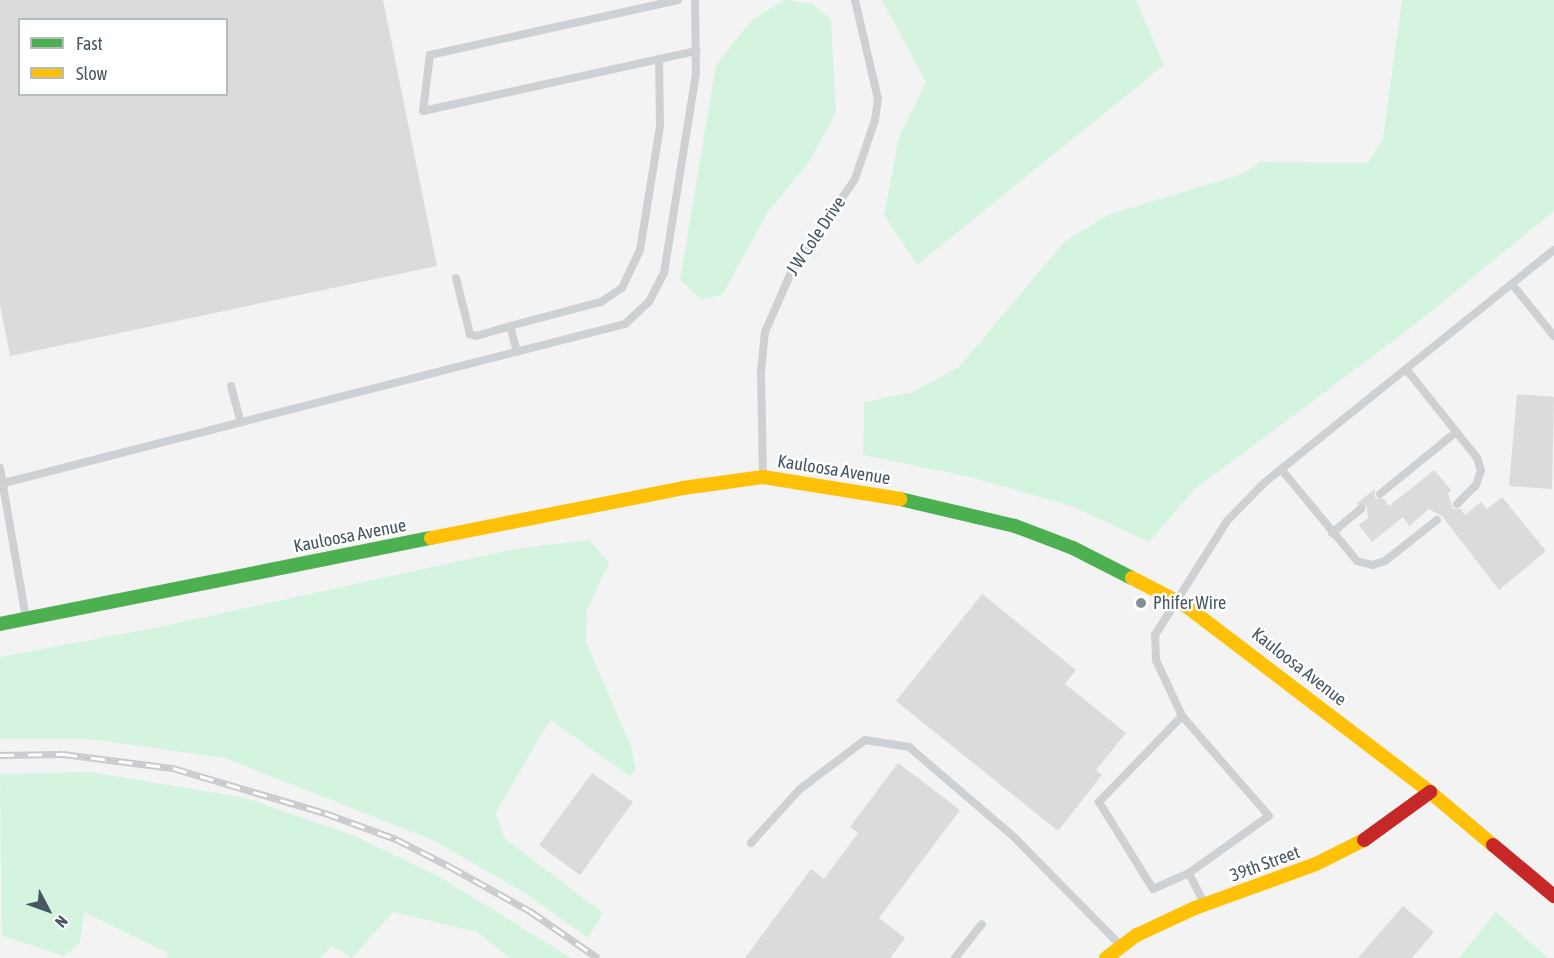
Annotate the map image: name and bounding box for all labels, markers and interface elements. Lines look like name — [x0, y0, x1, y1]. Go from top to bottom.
legend — [18, 18, 228, 96]
text: Fast — [76, 33, 103, 54]
text: Slow — [76, 63, 107, 84]
street label: J W Cole Drive — [782, 192, 850, 280]
street label: Kauloosa Avenue — [776, 450, 892, 490]
street label: Kauloosa Avenue — [292, 515, 408, 557]
place label: Phifer Wire — [1153, 592, 1226, 614]
marker: Phifer Wire — [1134, 596, 1148, 610]
street label: Kauloosa Avenue — [1247, 623, 1351, 711]
street label: 39th Street — [1227, 841, 1303, 887]
north arrow — [18, 880, 78, 940]
text: N — [52, 912, 71, 931]

